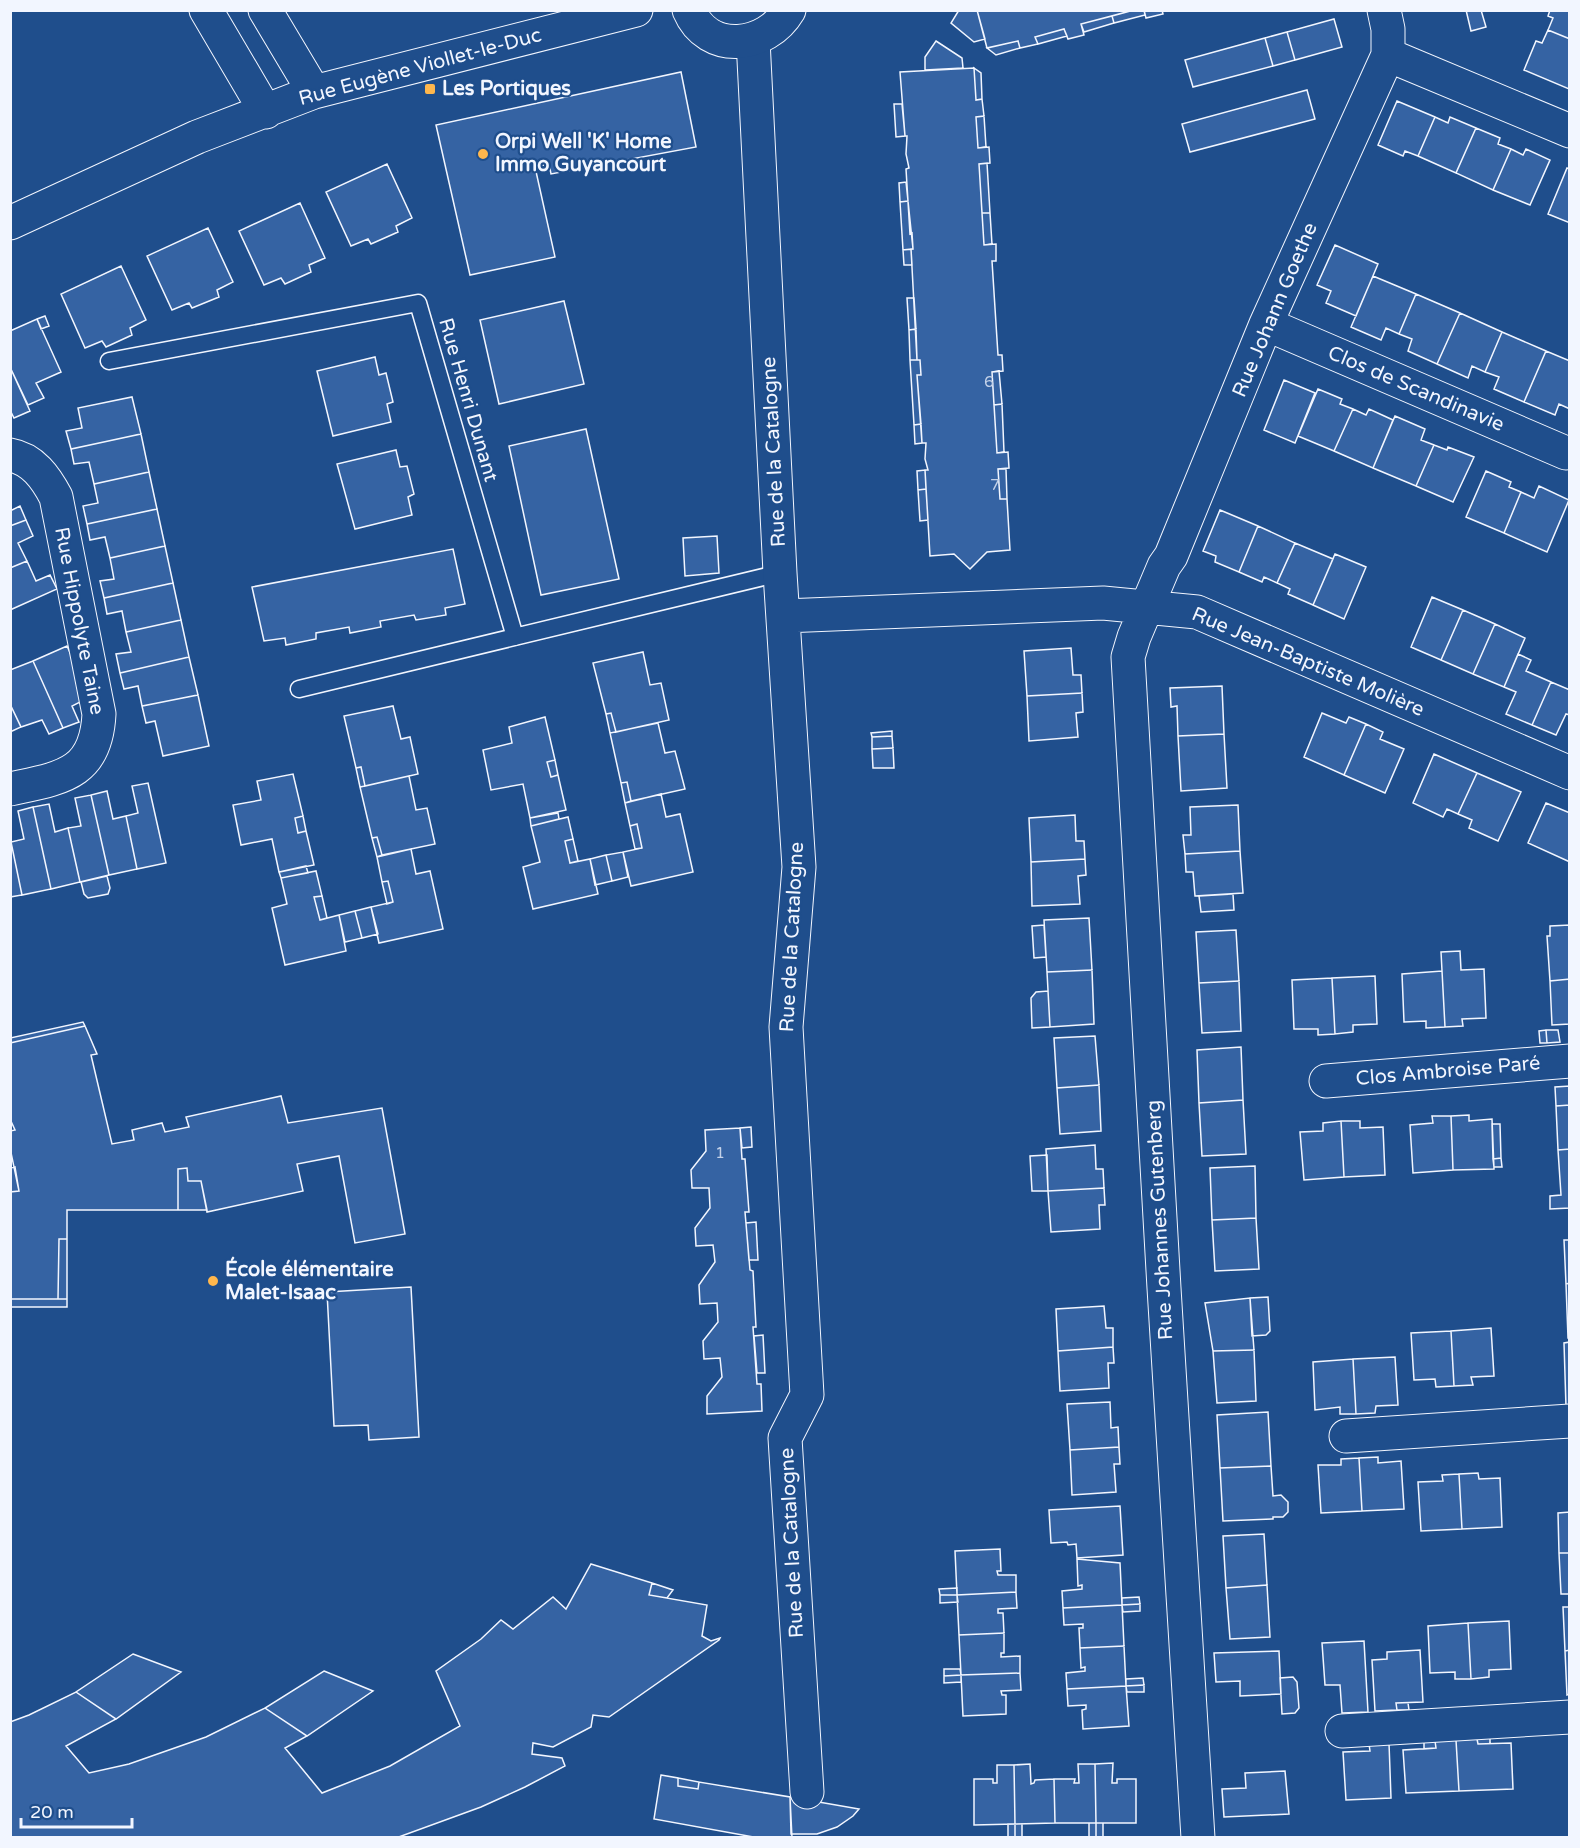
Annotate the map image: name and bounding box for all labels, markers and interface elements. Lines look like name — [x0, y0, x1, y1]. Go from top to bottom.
street label: Rue Eugène Viollet-le-Duc — [296, 23, 544, 111]
place label: Les Portiques — [442, 77, 571, 101]
marker: Les Portiques — [423, 82, 437, 96]
place label: Orpi Well 'K' Home Immo Guyancourt — [495, 130, 671, 177]
marker: Orpi Well 'K' Home Immo Guyancourt — [476, 147, 490, 161]
street label: Rue Johann Goethe — [1227, 219, 1323, 401]
street label: Rue Henri Dunant — [433, 315, 503, 485]
street label: Clos de Scandinavie — [1324, 341, 1508, 437]
street label: Rue de la Catalogne — [757, 356, 791, 548]
house number: 6 — [984, 372, 994, 392]
house number: 7 — [990, 475, 1000, 495]
street label: Rue Hippolyte Taine — [49, 525, 109, 717]
street label: Rue Jean-Baptiste Molière — [1188, 602, 1428, 722]
street label: Rue de la Catalogne — [775, 841, 809, 1033]
street label: Clos Ambroise Paré — [1355, 1051, 1541, 1091]
street label: Rue Johannes Gutenberg — [1142, 1099, 1178, 1341]
house number: 1 — [715, 1143, 725, 1163]
place label: École élémentaire Malet-Isaac — [225, 1256, 394, 1305]
marker: École élémentaire Malet-Isaac — [206, 1274, 220, 1288]
street label: Rue de la Catalogne — [775, 1447, 809, 1639]
scale bar — [21, 1791, 132, 1829]
text: 20 m — [30, 1801, 74, 1823]

